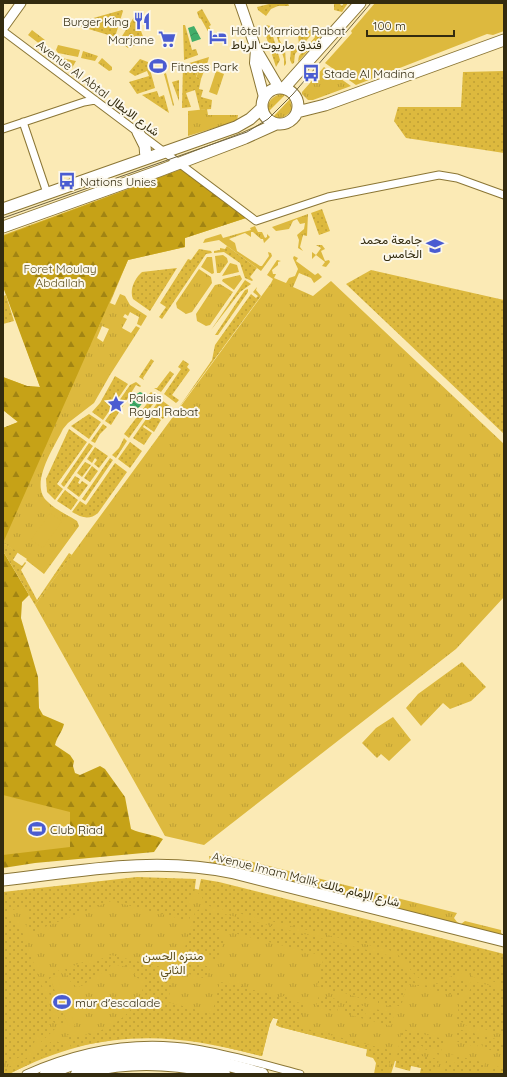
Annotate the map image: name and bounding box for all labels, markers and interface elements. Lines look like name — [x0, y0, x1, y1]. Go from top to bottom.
restaurant icon: Burger King — [132, 11, 152, 31]
scale bar — [367, 12, 454, 38]
place label: Burger King — [63, 14, 129, 29]
text: 100 m — [373, 18, 406, 33]
place label: Hôtel Marriott Rabat فندق ماريوت الرباط — [231, 23, 345, 53]
hotel icon: Hôtel Marriott Rabat فندق ماريوت الرباط — [208, 27, 228, 47]
supermarket icon: Marjane — [157, 29, 177, 49]
place label: Marjane — [108, 32, 154, 47]
street label: Avenue Al Abtal شارع الابطال — [32, 37, 162, 141]
sports icon: Fitness Park — [148, 56, 168, 76]
place label: Fitness Park — [171, 59, 238, 74]
bus stop icon: Stade Al Madina — [301, 63, 321, 83]
place label: Stade Al Madina — [324, 66, 414, 81]
bus stop icon: Nations Unies — [57, 171, 77, 191]
place label: Nations Unies — [80, 174, 157, 189]
place label: جامعة محمد الخامس — [360, 232, 422, 262]
school or university icon: جامعة محمد الخامس — [425, 236, 445, 256]
park label: Foret Moulay Abdallah — [23, 261, 97, 290]
place label: Palais Royal Rabat — [129, 390, 198, 419]
place icon: Palais Royal Rabat — [106, 394, 126, 414]
sports icon: Club Riad — [27, 819, 47, 839]
place label: Club Riad — [50, 822, 103, 837]
street label: Avenue Imam Malik شارع الإمام مالك — [210, 848, 401, 912]
park label: منتزه الحسن الثاني — [143, 948, 203, 980]
sports icon: mur d'escalade — [52, 992, 72, 1012]
place label: mur d'escalade — [75, 995, 160, 1010]

